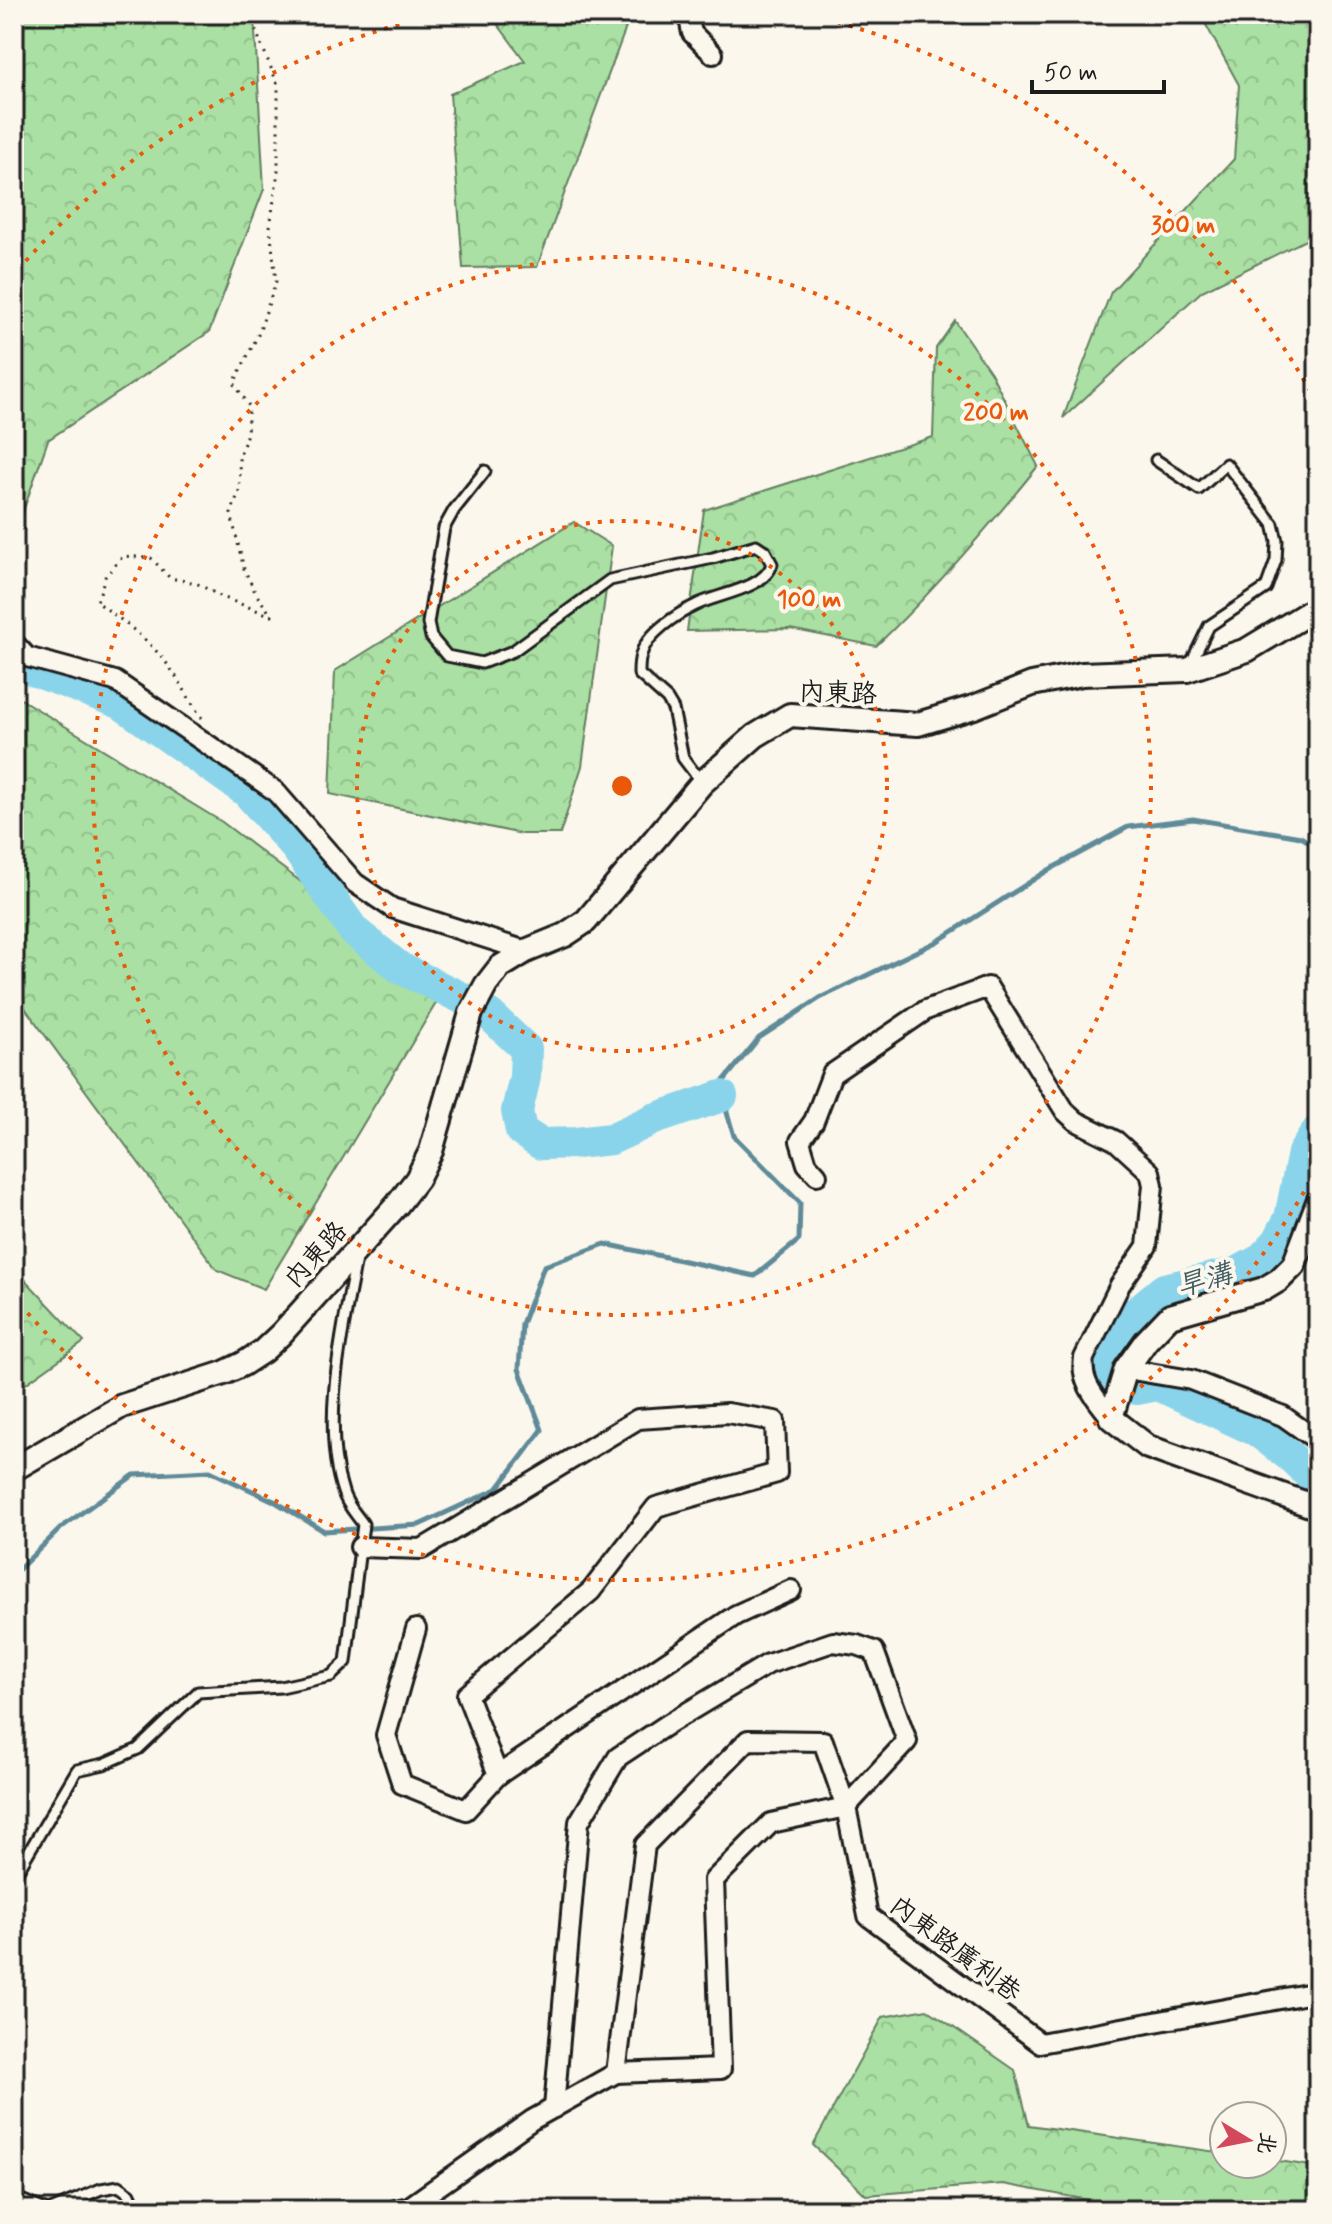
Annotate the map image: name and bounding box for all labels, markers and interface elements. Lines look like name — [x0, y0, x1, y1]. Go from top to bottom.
scale bar — [1032, 44, 1164, 94]
text: 50 m — [1044, 58, 1098, 89]
text: 300 m — [1151, 211, 1215, 242]
text: 200 m — [963, 398, 1029, 429]
text: 100 m — [777, 585, 841, 616]
street label: 內東路 — [798, 676, 878, 712]
centre of rings — [608, 772, 636, 800]
street label: 內東路 — [278, 1215, 355, 1296]
water label: 旱溝 — [1173, 1255, 1239, 1307]
street label: 內東路廣利巷 — [882, 1889, 1027, 2010]
north arrow — [1208, 2100, 1288, 2180]
text: 北 — [1250, 2130, 1281, 2156]

